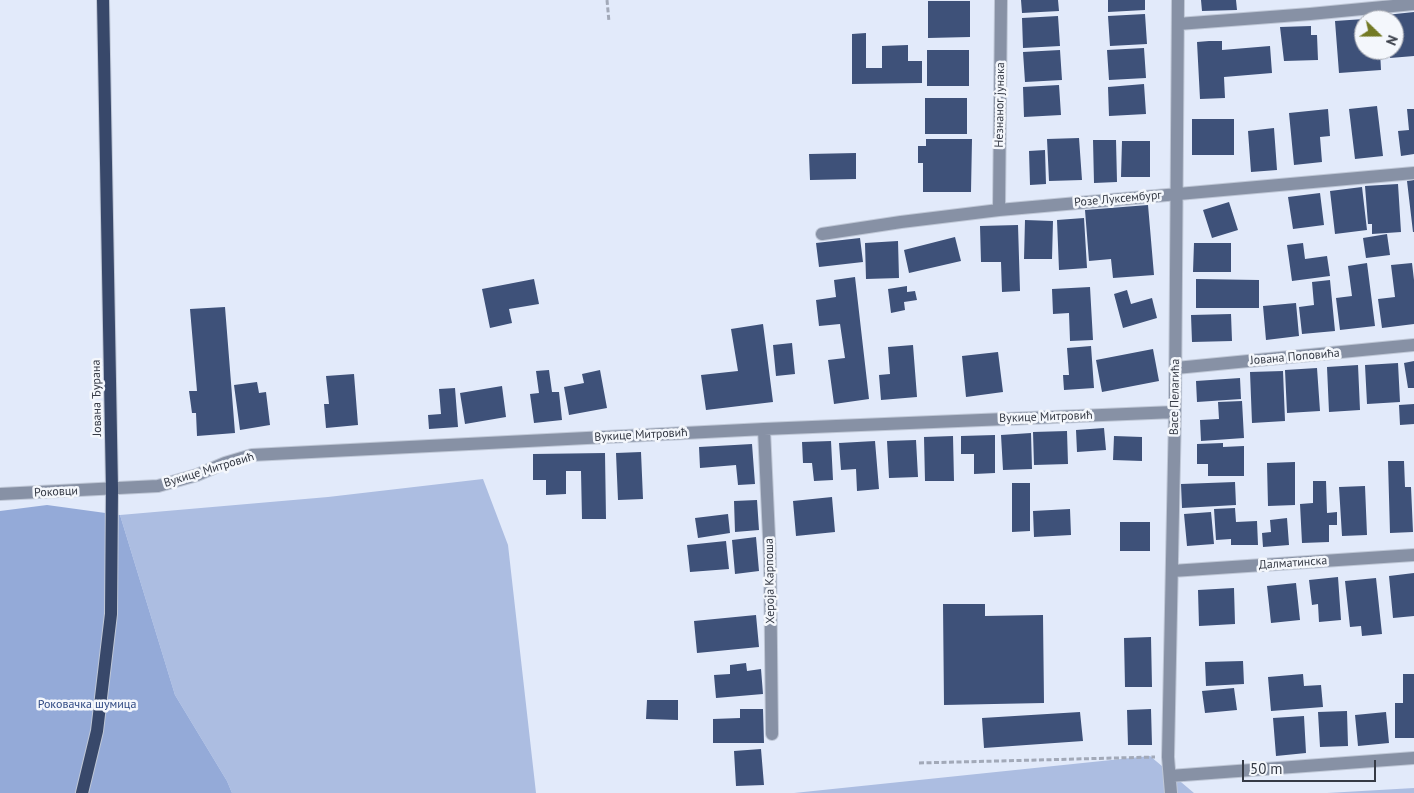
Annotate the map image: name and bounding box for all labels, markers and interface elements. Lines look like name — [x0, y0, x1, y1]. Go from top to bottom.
north arrow — [1354, 10, 1404, 60]
text: N — [1382, 33, 1402, 48]
street label: Незнаног јунака — [992, 62, 1008, 148]
street label: Розе Луксембург — [1074, 188, 1162, 210]
street label: Јована Поповића — [1250, 346, 1340, 368]
street label: Васе Пелагића — [1167, 359, 1183, 435]
street label: Јована Ђурана — [89, 360, 105, 436]
street label: Вукице Митровић — [999, 408, 1093, 426]
street label: Вукице Митровић — [594, 425, 688, 445]
street label: Вукице Митровић — [162, 449, 256, 491]
street label: Роковци — [34, 484, 78, 500]
street label: Хероја Карпоша — [762, 538, 778, 624]
street label: Далматинска — [1258, 553, 1328, 573]
park label: Роковачка шумица — [38, 698, 136, 712]
scale bar — [1244, 750, 1378, 782]
text: 50 m — [1250, 759, 1283, 778]

